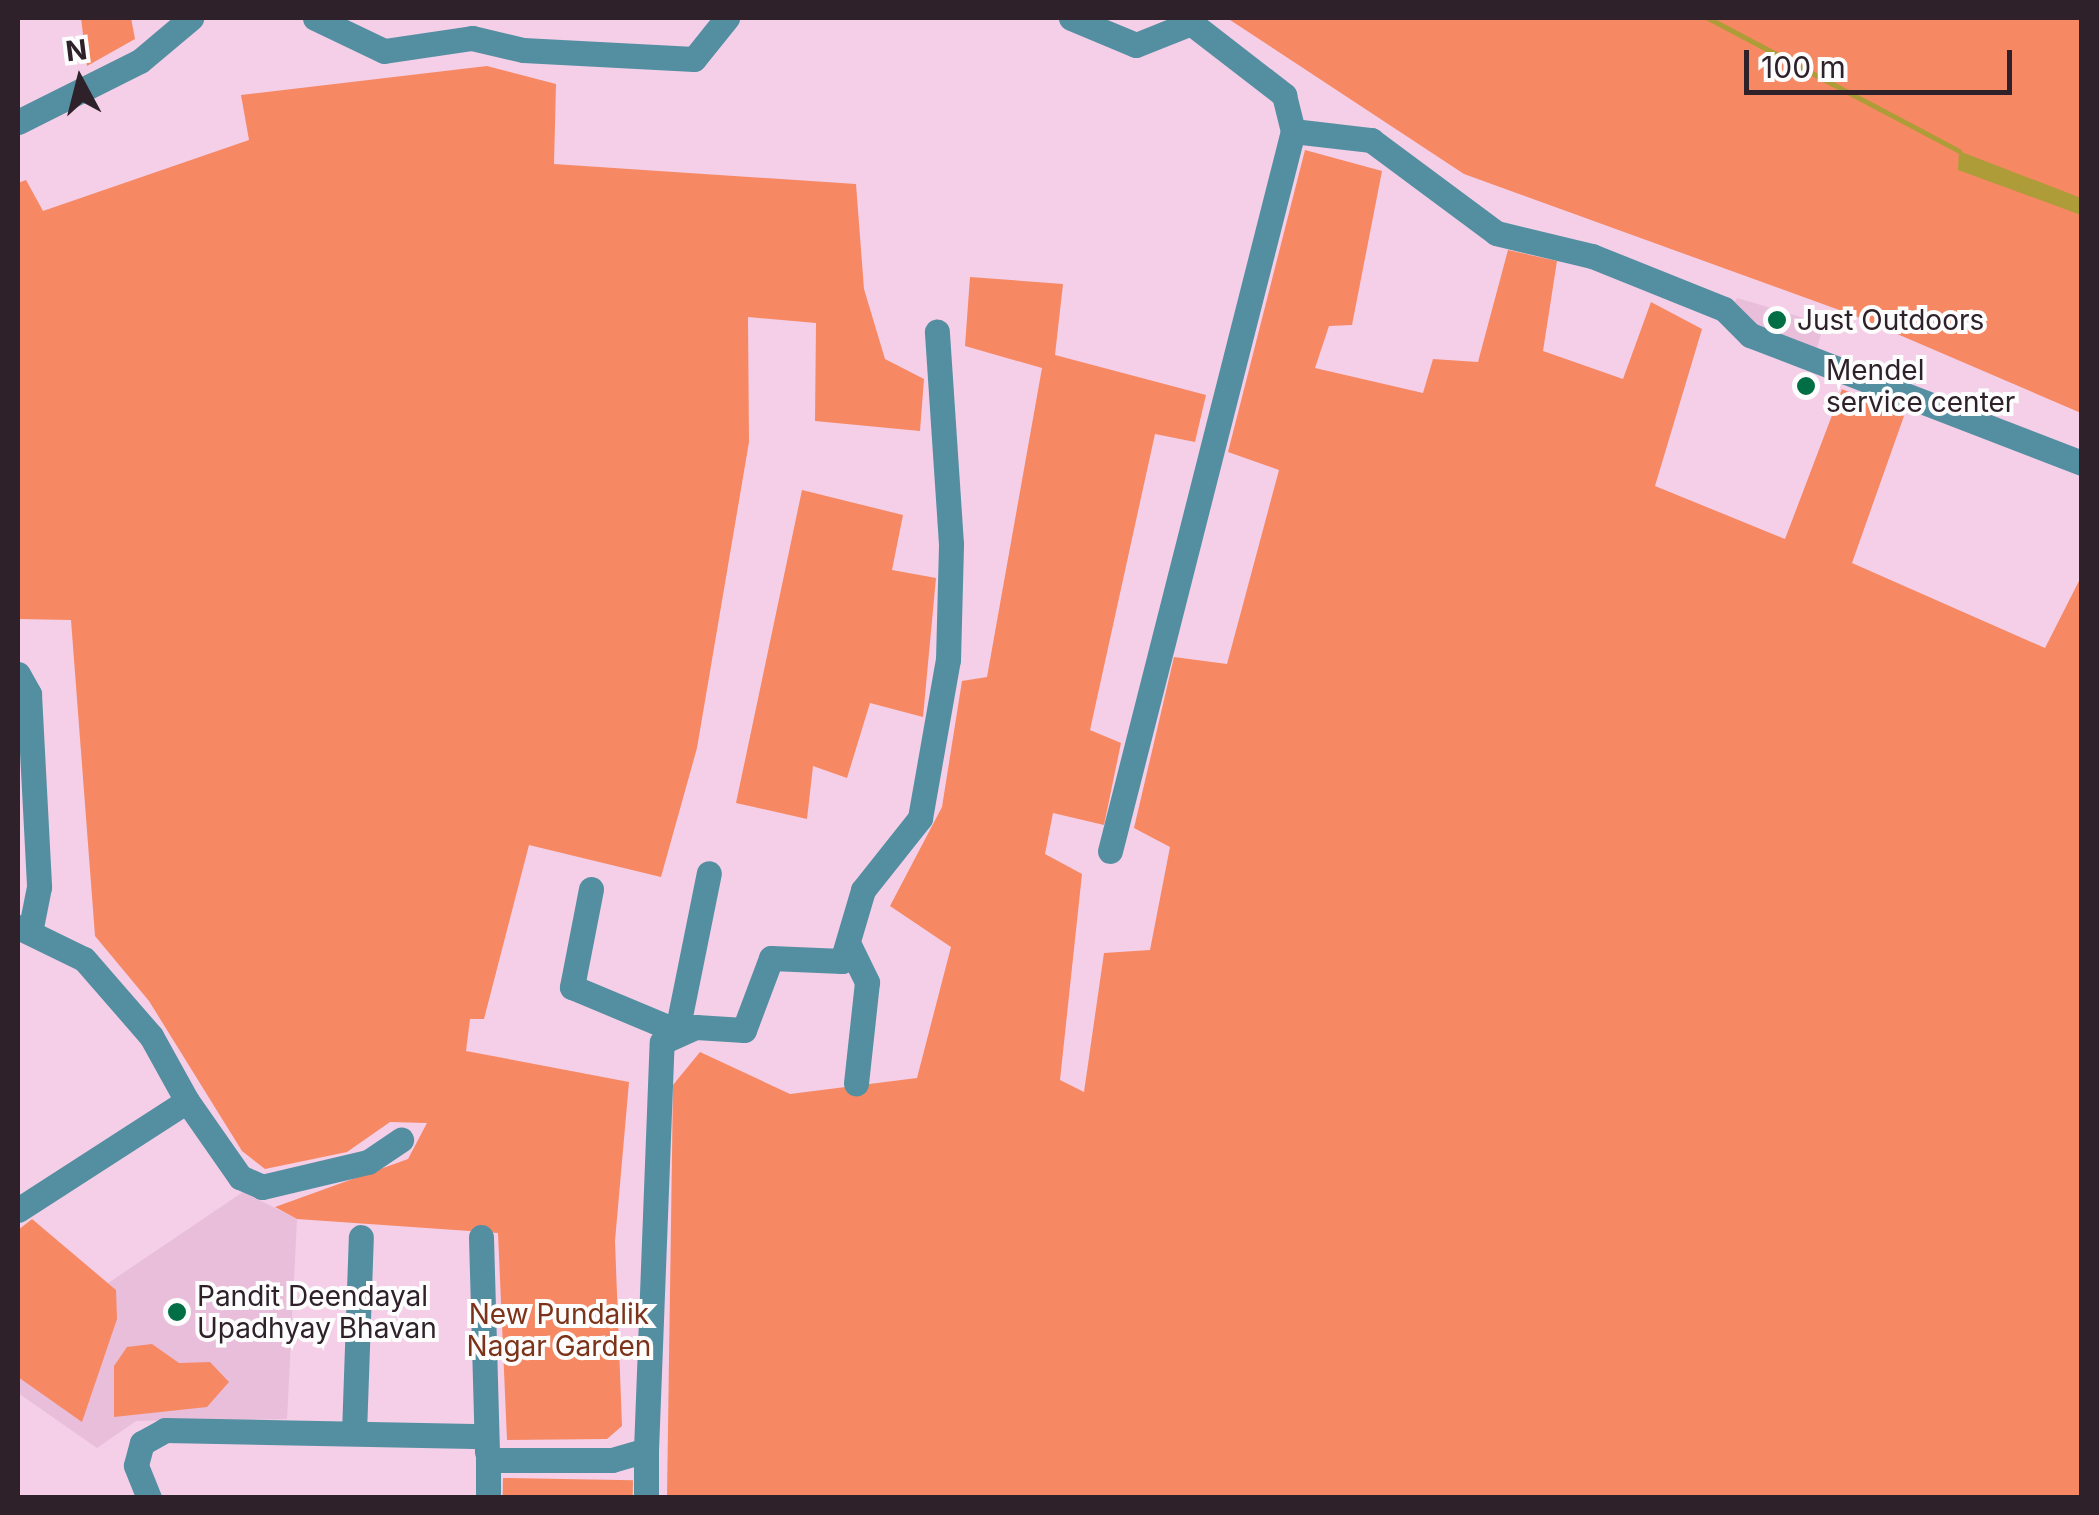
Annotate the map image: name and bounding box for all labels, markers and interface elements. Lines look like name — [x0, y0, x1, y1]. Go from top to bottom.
north arrow — [30, 30, 130, 130]
scale bar — [1749, 30, 2016, 92]
text: N — [64, 32, 89, 68]
text: 100 m — [1761, 49, 1846, 85]
place label: Just Outdoors — [1797, 303, 1984, 337]
marker: Just Outdoors — [1766, 309, 1788, 331]
place label: Mendel service center — [1826, 353, 2015, 419]
marker: Mendel service center — [1795, 375, 1817, 397]
place label: Pandit Deendayal Upadhyay Bhavan — [197, 1279, 437, 1345]
park label: New Pundalik Nagar Garden — [467, 1297, 651, 1363]
marker: Pandit Deendayal Upadhyay Bhavan — [166, 1301, 188, 1323]

